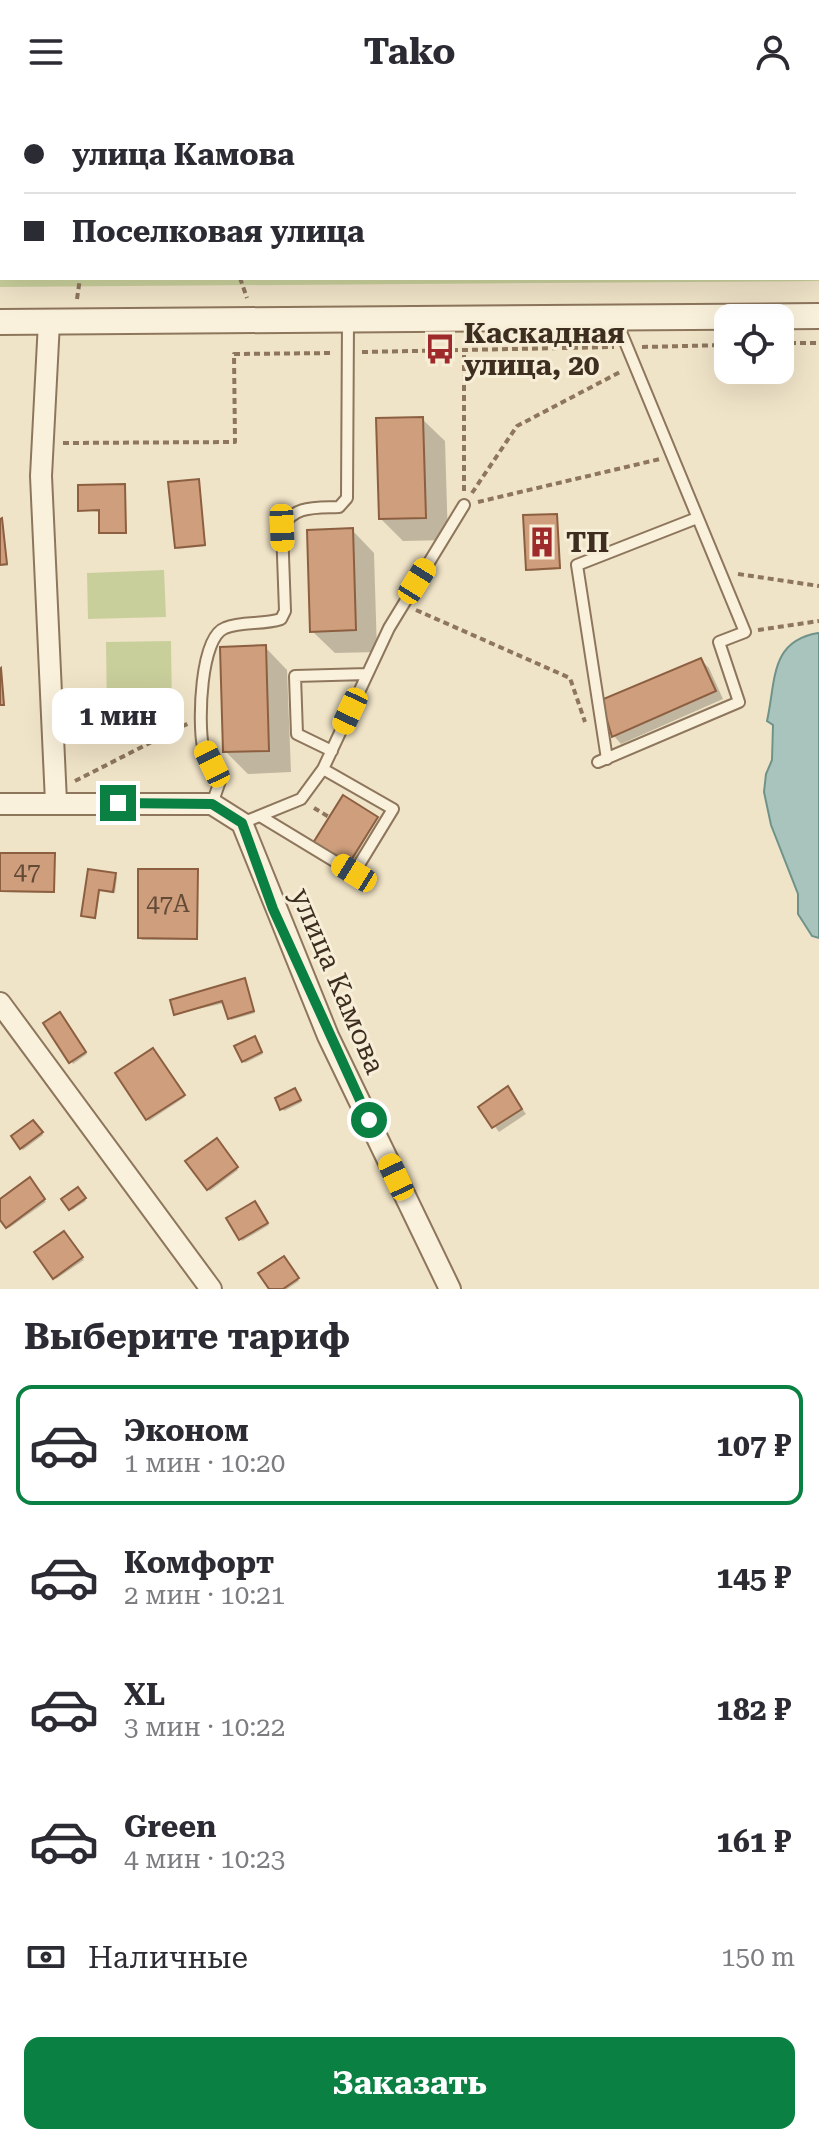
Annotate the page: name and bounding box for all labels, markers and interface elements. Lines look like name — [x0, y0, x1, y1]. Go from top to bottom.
icon: menu — [24, 30, 68, 74]
icon: person — [751, 30, 795, 74]
text: Tako — [363, 31, 456, 73]
text: улица Камова — [72, 137, 295, 172]
text: Поселковая улица — [72, 214, 365, 249]
map controls — [714, 304, 794, 384]
button: locate — [714, 304, 794, 384]
place label: Каскадная улица, 20 — [464, 317, 625, 382]
bus stop icon: Каскадная улица, 20 — [423, 332, 457, 366]
car — [269, 504, 295, 552]
building icon: ТП — [525, 525, 559, 559]
place label: ТП — [566, 526, 609, 559]
car — [394, 554, 440, 608]
car — [329, 684, 371, 738]
callout: 1 мин — [52, 687, 184, 743]
text: 1 мин — [79, 701, 157, 731]
car — [191, 737, 233, 791]
route end — [100, 785, 136, 821]
car — [327, 850, 381, 896]
house number: 47 — [14, 858, 40, 886]
street label: улица Камова — [284, 883, 392, 1079]
house number: 47А — [146, 890, 190, 918]
route start — [351, 1102, 387, 1138]
car — [375, 1150, 417, 1204]
text: Выберите тариф — [24, 1316, 350, 1358]
icon: car — [28, 1409, 100, 1481]
text: Эконом — [124, 1413, 249, 1448]
text: 107 ₽ — [716, 1428, 791, 1463]
text: 1 мин · 10:20 — [124, 1448, 285, 1478]
icon: car — [28, 1541, 100, 1613]
text: Комфорт — [124, 1545, 274, 1580]
text: 145 ₽ — [716, 1560, 791, 1595]
text: 2 мин · 10:21 — [124, 1580, 285, 1610]
icon: car — [28, 1673, 100, 1745]
text: XL — [124, 1677, 165, 1712]
text: 182 ₽ — [716, 1692, 791, 1727]
text: 3 мин · 10:22 — [124, 1712, 285, 1742]
icon: car — [28, 1805, 100, 1877]
text: Green — [124, 1809, 216, 1844]
text: 161 ₽ — [716, 1824, 791, 1859]
text: 4 мин · 10:23 — [124, 1844, 285, 1874]
icon: cash — [24, 1935, 68, 1979]
text: Наличные — [88, 1940, 248, 1975]
text: 150 m — [721, 1942, 795, 1972]
button: Заказать — [24, 2037, 795, 2129]

